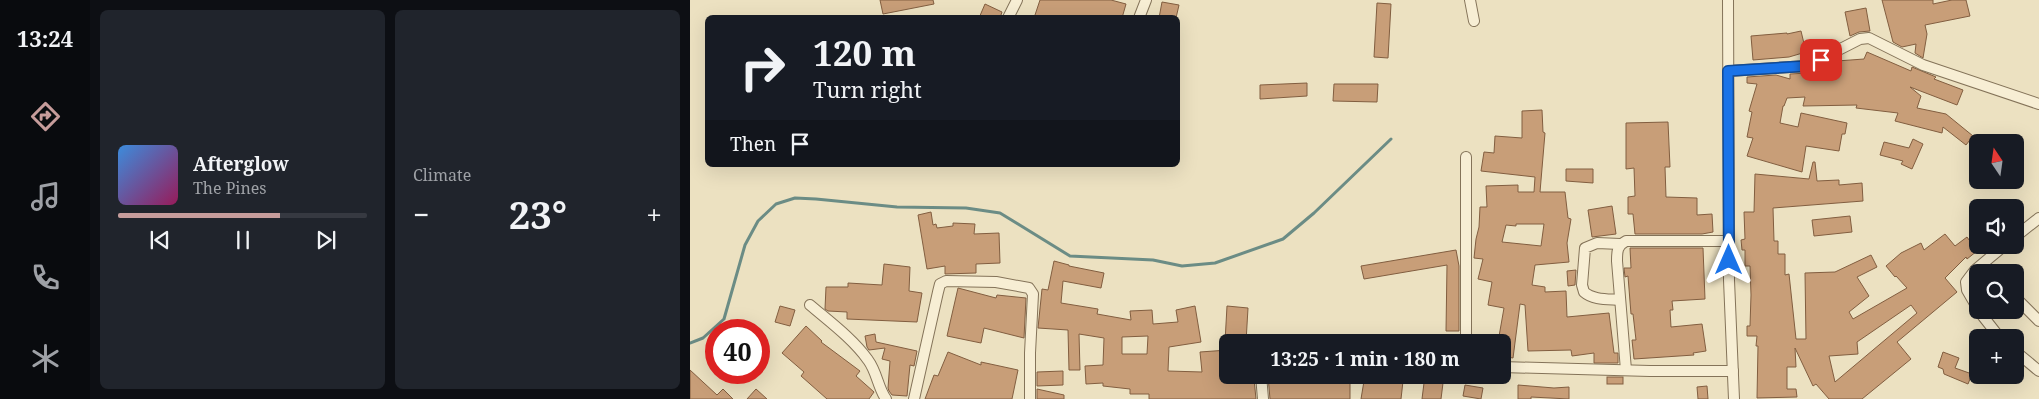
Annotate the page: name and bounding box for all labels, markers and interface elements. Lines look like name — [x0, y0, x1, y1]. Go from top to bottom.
text: 13:24 — [17, 23, 73, 53]
text: 120 m — [813, 29, 916, 76]
icon: right — [730, 35, 795, 100]
pin — [1800, 39, 1842, 81]
icon: arrive — [1807, 46, 1835, 74]
text: Turn right — [813, 74, 922, 104]
icon: directions — [28, 99, 63, 134]
icon: arrive — [786, 130, 814, 158]
text: Then — [730, 131, 776, 157]
north arrow — [1969, 134, 2024, 189]
map controls — [1969, 134, 2024, 384]
text: Afterglow — [193, 151, 289, 177]
text: Climate — [413, 164, 471, 186]
text: The Pines — [193, 177, 267, 199]
icon: music — [28, 179, 63, 214]
text: 23° — [509, 188, 567, 240]
text: − — [413, 195, 429, 233]
text: + — [646, 195, 662, 233]
button: sound — [1969, 199, 2024, 254]
icon: previous — [146, 226, 174, 254]
icon: pause — [229, 226, 257, 254]
icon: next — [312, 226, 340, 254]
position arrow — [1702, 233, 1754, 285]
icon: phone — [28, 260, 63, 295]
button: search — [1969, 264, 2024, 319]
speed limit sign: 40 — [705, 319, 770, 384]
button: + — [1969, 329, 2024, 384]
icon: climate — [28, 341, 63, 376]
text: 13:25 · 1 min · 180 m — [1270, 346, 1460, 372]

